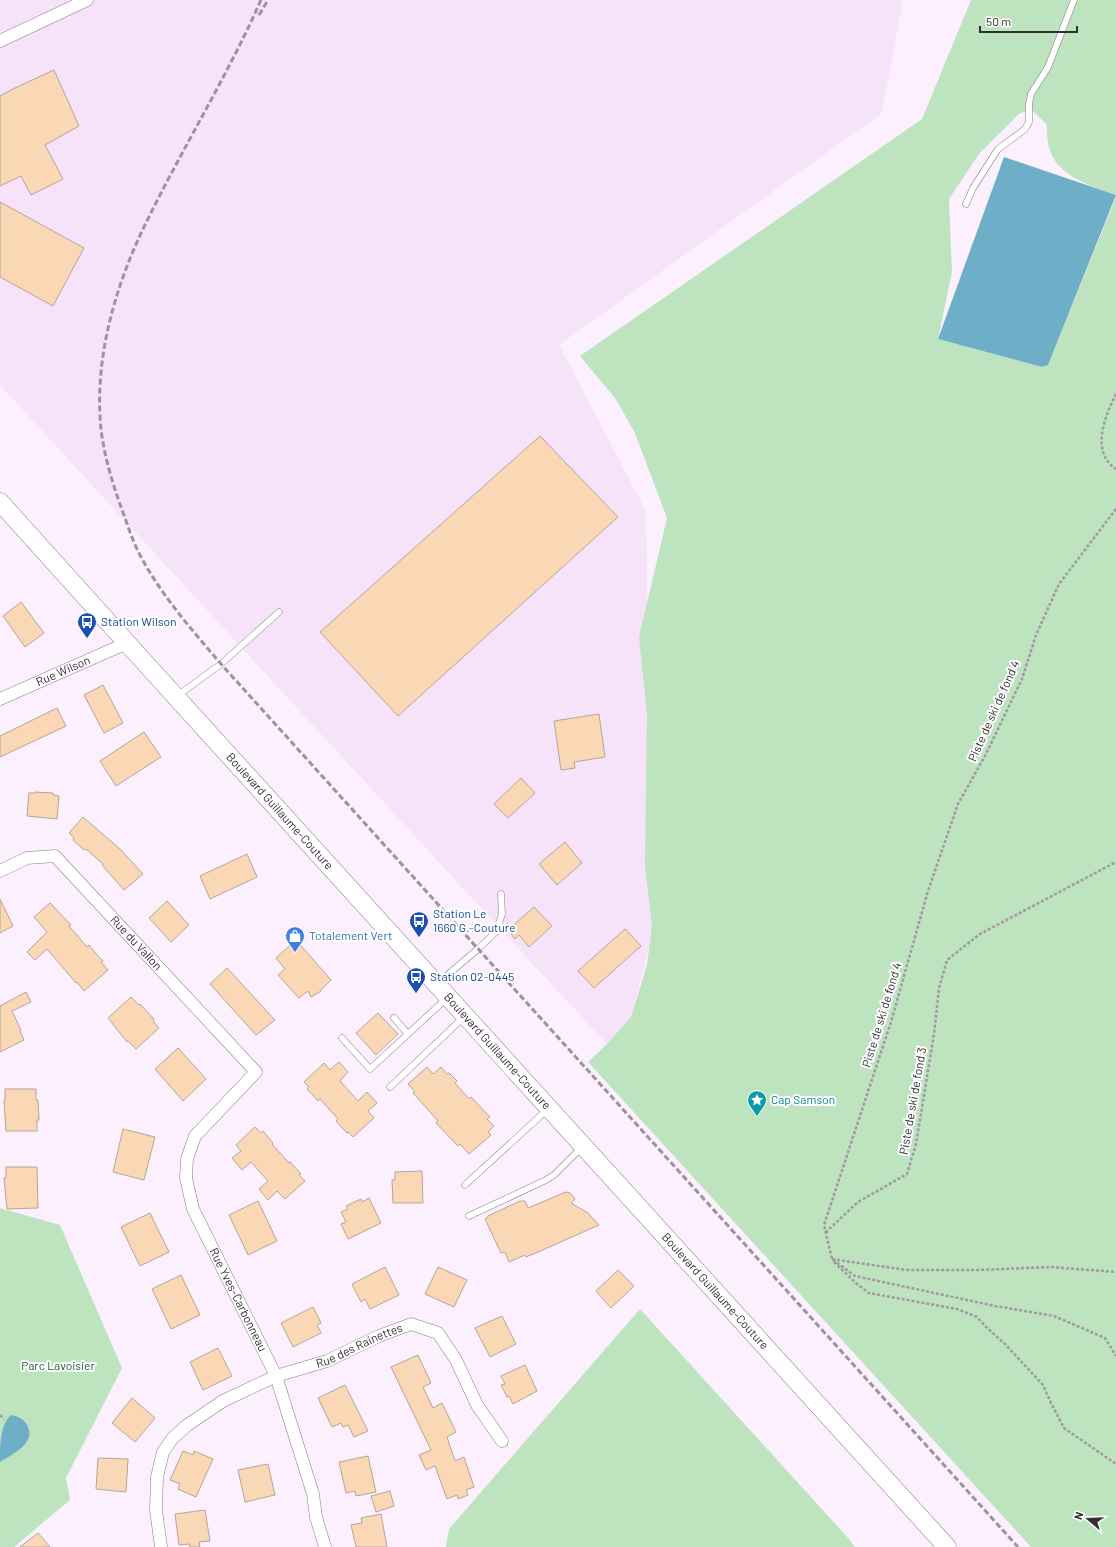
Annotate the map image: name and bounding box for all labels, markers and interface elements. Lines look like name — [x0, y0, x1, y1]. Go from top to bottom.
scale bar — [980, 8, 1077, 34]
text: 50 m — [986, 14, 1011, 28]
bus stop icon: Station Wilson — [76, 611, 98, 639]
place label: Station Wilson — [101, 614, 176, 628]
street label: Rue Wilson — [33, 652, 92, 688]
street label: Piste de ski de fond 4 — [965, 658, 1022, 763]
street label: Boulevard Guillaume-Couture — [224, 750, 337, 872]
place label: Station Le 1660 G.-Couture — [433, 906, 516, 934]
bus stop icon: Station Le 1660 G.-Couture — [408, 910, 430, 938]
street label: Rue du Vallon — [108, 912, 165, 973]
shop icon: Totalement Vert — [284, 925, 306, 953]
place label: Totalement Vert — [309, 928, 392, 942]
street label: Piste de ski de fond 4 — [858, 961, 904, 1069]
bus stop icon: Station 02-0445 — [405, 966, 427, 994]
place label: Station 02-0445 — [430, 969, 514, 983]
street label: Boulevard Guillaume-Couture — [442, 990, 554, 1112]
street label: Piste de ski de fond 3 — [896, 1046, 928, 1156]
place icon: Cap Samson — [746, 1089, 768, 1117]
place label: Cap Samson — [771, 1092, 835, 1106]
street label: Boulevard Guillaume-Couture — [659, 1230, 772, 1352]
street label: Rue Yves-Carbonneau — [207, 1245, 271, 1353]
street label: Rue des Rainettes — [314, 1320, 404, 1370]
park label: Parc Lavoisier — [21, 1358, 95, 1372]
north arrow — [1068, 1499, 1108, 1539]
text: N — [1071, 1510, 1085, 1521]

